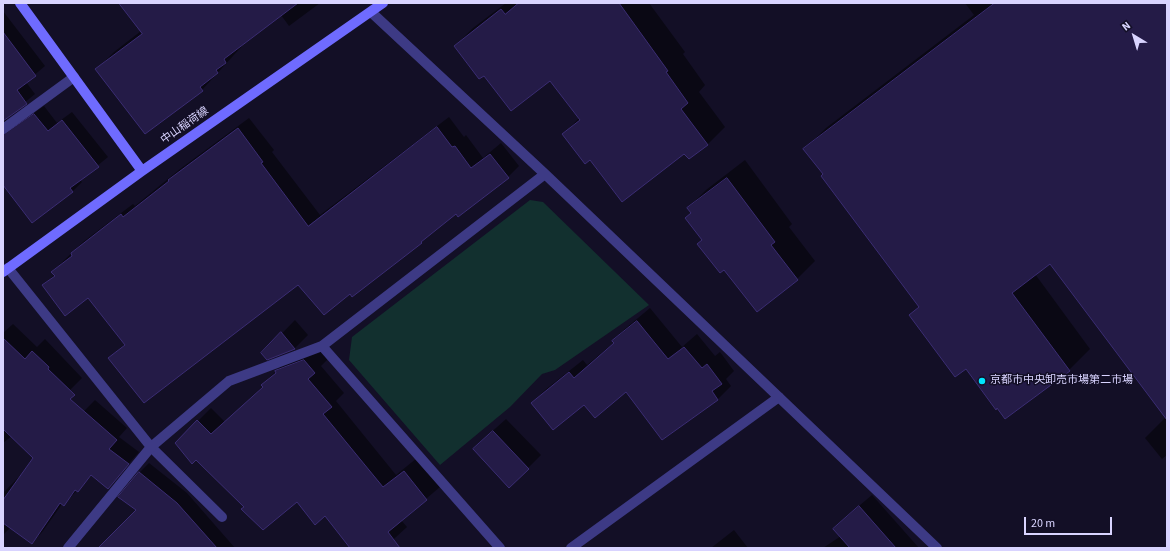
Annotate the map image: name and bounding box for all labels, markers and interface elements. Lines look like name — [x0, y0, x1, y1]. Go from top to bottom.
north arrow — [1114, 16, 1154, 56]
text: N — [1119, 18, 1134, 34]
street label: 中山稲荷線 — [159, 105, 211, 147]
place label: 京都市中央卸売市場第二市場 — [990, 374, 1133, 388]
marker: 京都市中央卸売市場第二市場 — [977, 376, 987, 386]
scale bar — [1026, 509, 1114, 535]
text: 20 m — [1031, 515, 1055, 532]

